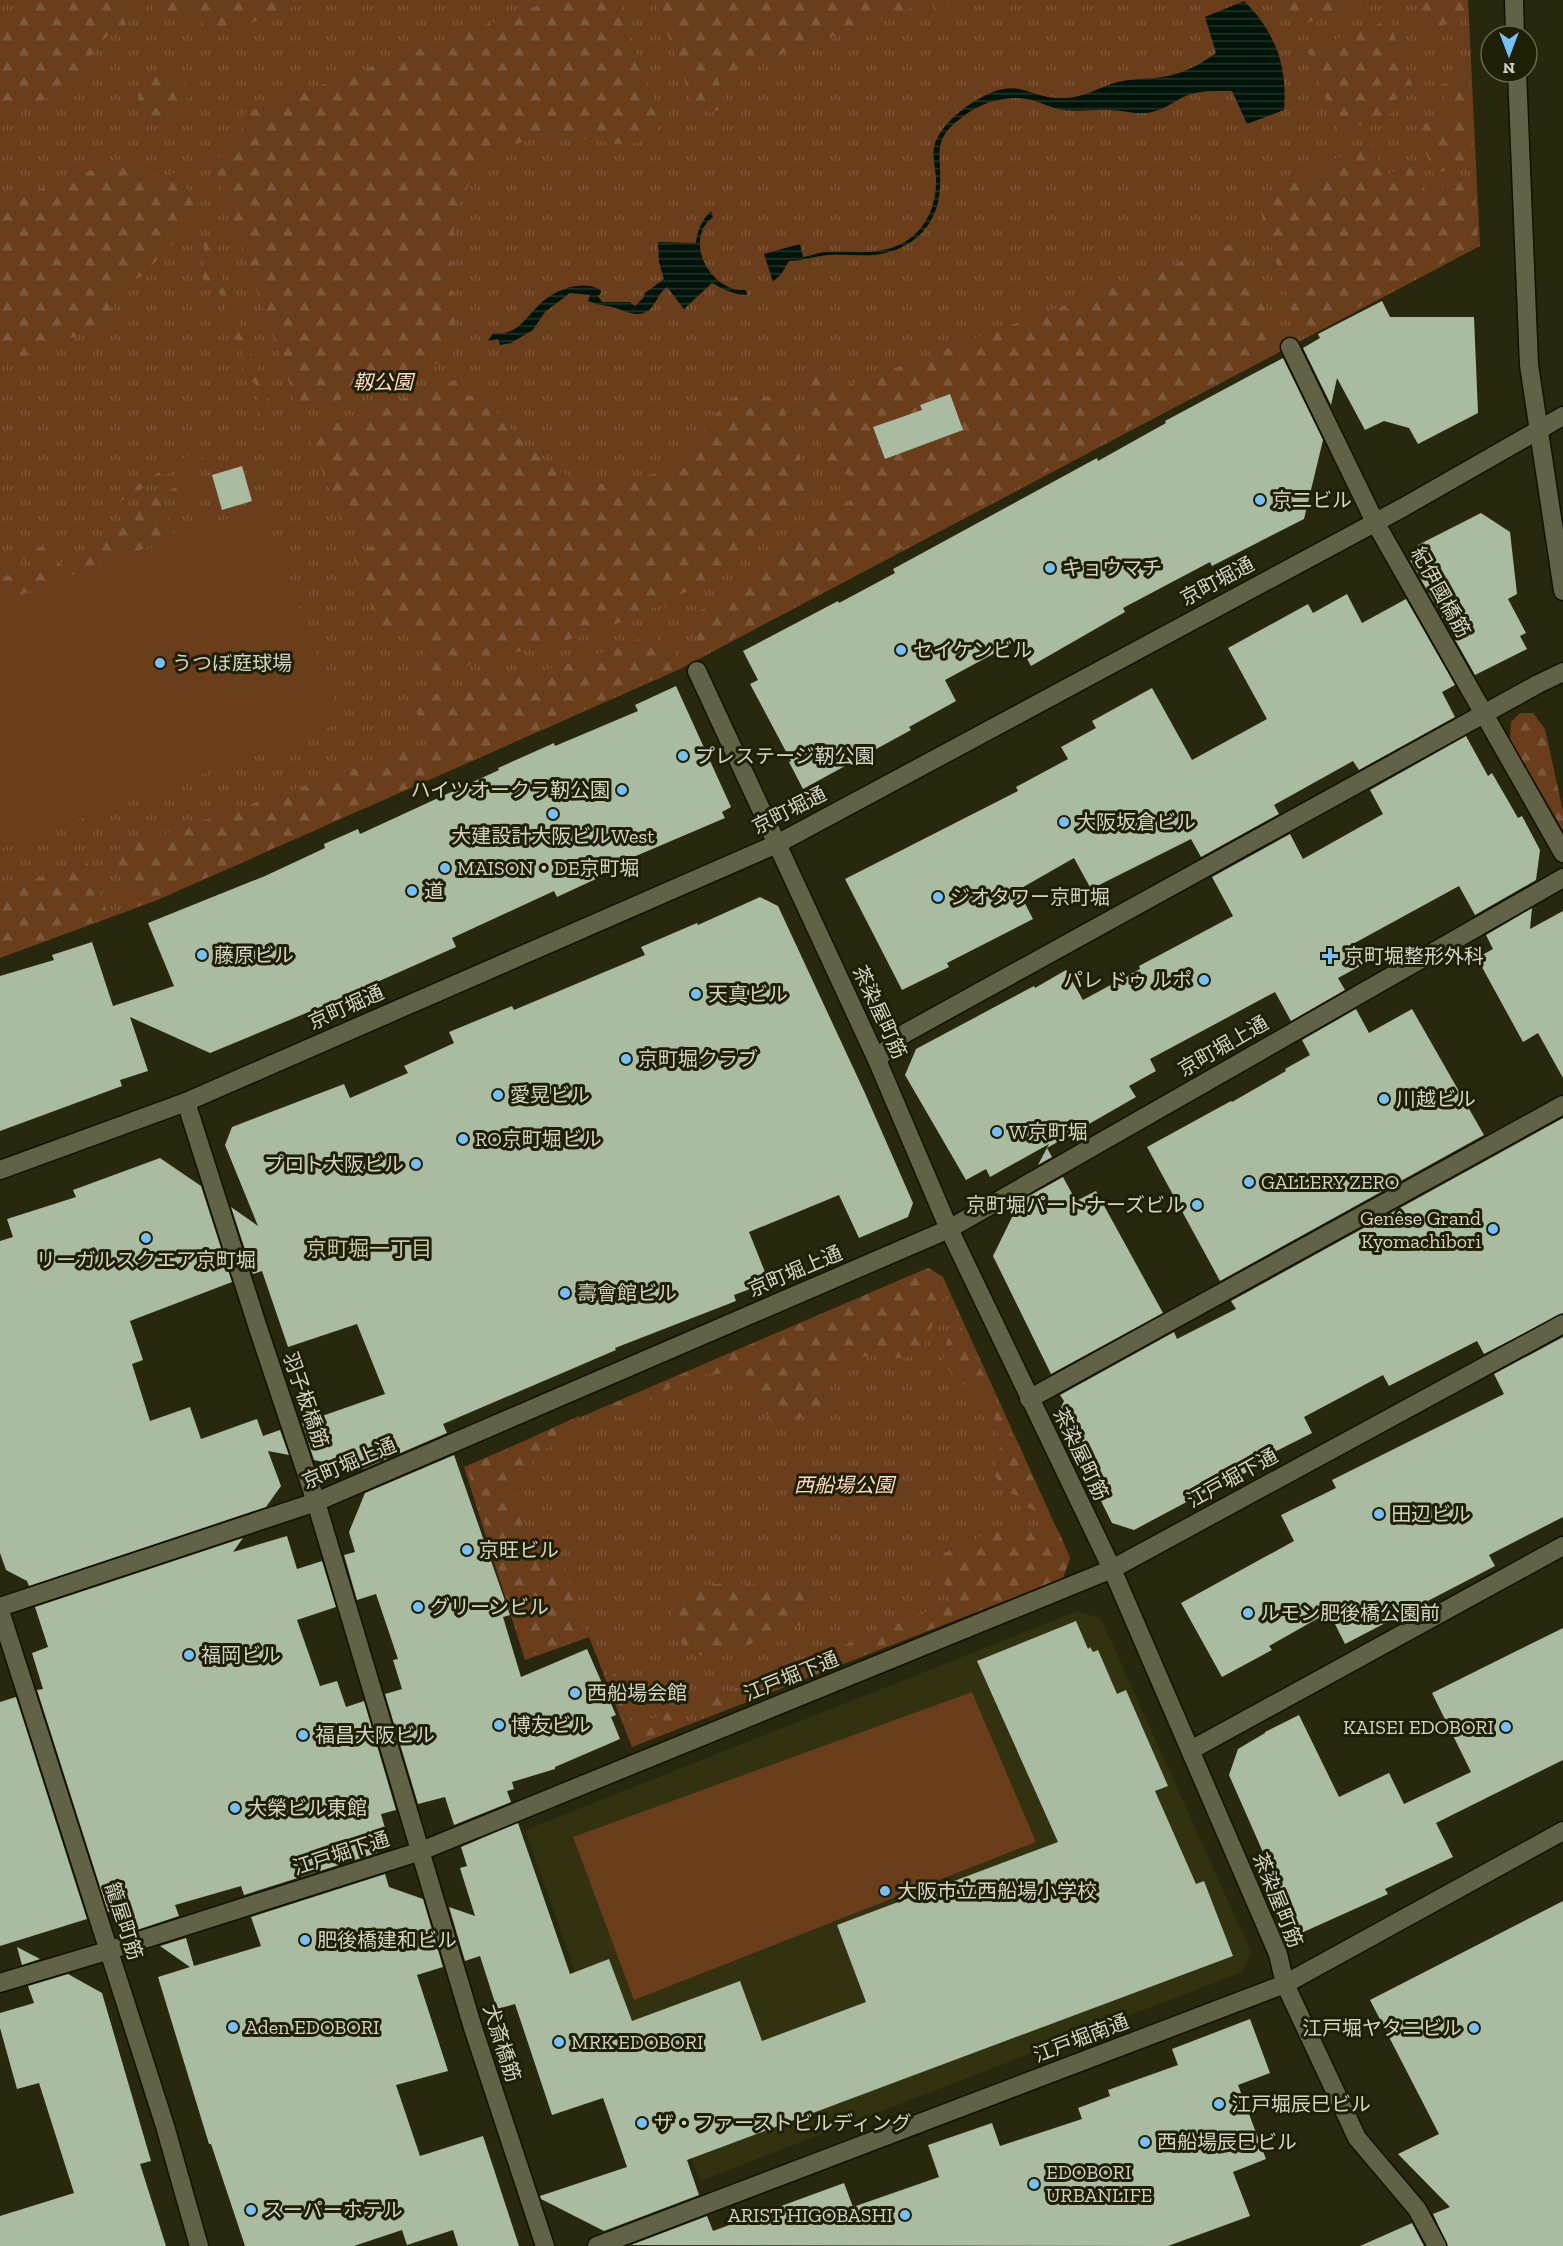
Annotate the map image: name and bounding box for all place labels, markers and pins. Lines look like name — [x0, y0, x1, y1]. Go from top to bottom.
place label: 京二ビル — [1272, 488, 1352, 512]
marker: 京二ビル — [1253, 493, 1267, 507]
place label: キョウマチ — [1062, 556, 1162, 580]
marker: キョウマチ — [1043, 561, 1057, 575]
place label: セイケンビル — [913, 638, 1032, 662]
marker: セイケンビル — [894, 643, 908, 657]
place label: うつぼ庭球場 — [172, 651, 292, 675]
marker: うつぼ庭球場 — [153, 656, 167, 670]
place label: プレステージ靭公園 — [695, 744, 875, 768]
marker: プレステージ靭公園 — [676, 749, 690, 763]
place label: ハイツオークラ靭公園 — [410, 778, 610, 802]
marker: ハイツオークラ靭公園 — [615, 783, 629, 797]
marker: 大建設計大阪ビルWest — [546, 807, 560, 821]
place label: 大阪坂倉ビル — [1076, 810, 1196, 834]
marker: 大阪坂倉ビル — [1057, 815, 1071, 829]
place label: 大建設計大阪ビルWest — [451, 824, 655, 848]
place label: MAISON・DE京町堀 — [457, 856, 639, 880]
marker: MAISON・DE京町堀 — [438, 861, 452, 875]
place label: 道 — [424, 879, 444, 903]
marker: 道 — [405, 884, 419, 898]
place label: ジオタワー京町堀 — [950, 885, 1110, 909]
marker: ジオタワー京町堀 — [931, 890, 945, 904]
place label: 藤原ビル — [214, 943, 294, 967]
place label: 京町堀整形外科 — [1344, 944, 1484, 968]
marker: 京町堀整形外科 — [1321, 947, 1339, 965]
marker: 藤原ビル — [195, 948, 209, 962]
place label: パレ ドゥ ルポ — [1063, 968, 1192, 992]
marker: パレ ドゥ ルポ — [1197, 973, 1211, 987]
place label: 天真ビル — [708, 982, 788, 1006]
marker: 天真ビル — [689, 987, 703, 1001]
place label: 京町堀クラブ — [638, 1047, 758, 1071]
marker: 京町堀クラブ — [619, 1052, 633, 1066]
place label: 愛晃ビル — [510, 1083, 590, 1107]
place label: 川越ビル — [1396, 1087, 1476, 1111]
marker: 愛晃ビル — [491, 1088, 505, 1102]
marker: 川越ビル — [1377, 1092, 1391, 1106]
place label: W京町堀 — [1009, 1120, 1088, 1144]
marker: W京町堀 — [990, 1125, 1004, 1139]
place label: RO京町堀ビル — [475, 1127, 602, 1151]
marker: RO京町堀ビル — [456, 1132, 470, 1146]
place label: プロト大阪ビル — [264, 1152, 404, 1176]
marker: プロト大阪ビル — [409, 1157, 423, 1171]
place label: GALLERY ZERO — [1261, 1170, 1399, 1194]
marker: GALLERY ZERO — [1242, 1175, 1256, 1189]
place label: 京町堀パートナーズビル — [966, 1193, 1185, 1217]
marker: 京町堀パートナーズビル — [1190, 1198, 1204, 1212]
place label: Genêse Grand Kyomachibori — [1360, 1206, 1481, 1253]
marker: Genêse Grand Kyomachibori — [1486, 1222, 1500, 1236]
marker: リーガルスクエア京町堀 — [139, 1231, 153, 1245]
place label: リーガルスクエア京町堀 — [36, 1248, 256, 1272]
place label: 壽會館ビル — [577, 1281, 677, 1305]
marker: 壽會館ビル — [558, 1286, 572, 1300]
place label: 田辺ビル — [1391, 1502, 1471, 1526]
marker: 田辺ビル — [1372, 1507, 1386, 1521]
place label: 京旺ビル — [479, 1538, 559, 1562]
marker: 京旺ビル — [460, 1543, 474, 1557]
place label: グリーンビル — [430, 1595, 549, 1619]
marker: グリーンビル — [411, 1600, 425, 1614]
place label: ルモン肥後橋公園前 — [1260, 1601, 1440, 1625]
marker: ルモン肥後橋公園前 — [1241, 1606, 1255, 1620]
place label: 福岡ビル — [201, 1643, 281, 1667]
marker: 福岡ビル — [182, 1648, 196, 1662]
place label: 西船場会館 — [587, 1681, 687, 1705]
marker: 西船場会館 — [568, 1686, 582, 1700]
place label: 博友ビル — [511, 1713, 591, 1737]
place label: KAISEI EDOBORI — [1343, 1715, 1494, 1739]
marker: 博友ビル — [492, 1718, 506, 1732]
marker: KAISEI EDOBORI — [1499, 1720, 1513, 1734]
place label: 福昌大阪ビル — [315, 1723, 435, 1747]
marker: 福昌大阪ビル — [296, 1728, 310, 1742]
place label: 大榮ビル東館 — [247, 1796, 367, 1820]
marker: 大榮ビル東館 — [228, 1801, 242, 1815]
place label: 大阪市立西船場小学校 — [897, 1879, 1097, 1903]
marker: 大阪市立西船場小学校 — [878, 1884, 892, 1898]
place label: 肥後橋建和ビル — [317, 1928, 457, 1952]
marker: 肥後橋建和ビル — [298, 1933, 312, 1947]
place label: Aden EDOBORI — [245, 2015, 379, 2039]
place label: 江戸堀ヤタニビル — [1302, 2016, 1462, 2040]
marker: Aden EDOBORI — [226, 2020, 240, 2034]
marker: 江戸堀ヤタニビル — [1467, 2021, 1481, 2035]
place label: MRK EDOBORI — [571, 2030, 703, 2054]
marker: MRK EDOBORI — [552, 2035, 566, 2049]
place label: 江戸堀辰巳ビル — [1231, 2092, 1371, 2116]
marker: 江戸堀辰巳ビル — [1212, 2097, 1226, 2111]
place label: ザ・ファーストビルディング — [654, 2111, 912, 2135]
marker: ザ・ファーストビルディング — [635, 2116, 649, 2130]
place label: 西船場辰巳ビル — [1157, 2130, 1297, 2154]
marker: 西船場辰巳ビル — [1138, 2135, 1152, 2149]
place label: EDOBORI URBANLIFE — [1046, 2160, 1152, 2207]
marker: EDOBORI URBANLIFE — [1027, 2177, 1041, 2191]
place label: スーパーホテル — [263, 2198, 403, 2222]
marker: スーパーホテル — [244, 2203, 258, 2217]
place label: ARIST HIGOBASHI — [728, 2203, 893, 2227]
marker: ARIST HIGOBASHI — [898, 2208, 912, 2222]

